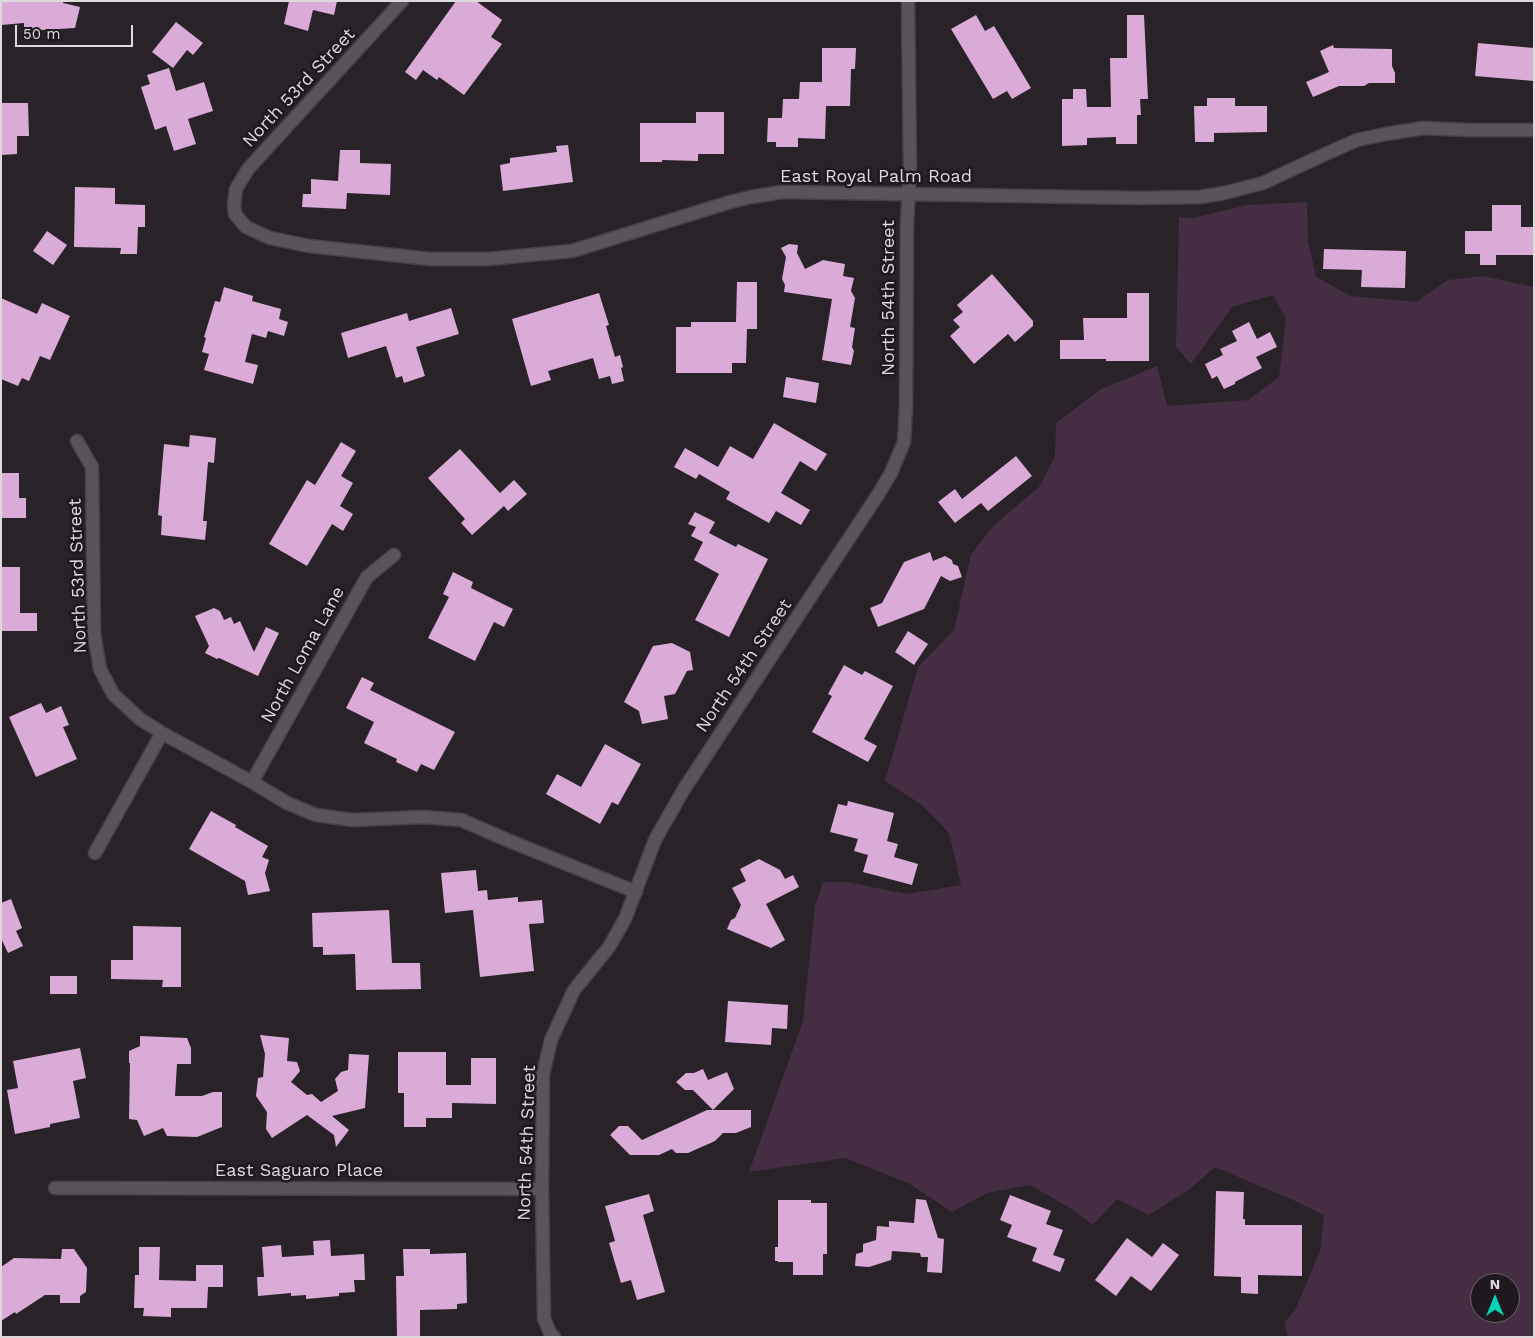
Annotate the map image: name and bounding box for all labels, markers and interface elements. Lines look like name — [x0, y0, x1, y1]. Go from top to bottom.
scale bar — [18, 15, 135, 47]
street label: North 53rd Street — [238, 24, 360, 152]
text: 50 m — [23, 25, 60, 43]
street label: East Royal Palm Road — [780, 166, 972, 188]
street label: North 54th Street — [878, 220, 900, 376]
street label: North 53rd Street — [64, 498, 92, 654]
street label: North Loma Lane — [257, 583, 349, 727]
street label: North 54th Street — [691, 595, 797, 737]
street label: North 54th Street — [513, 1065, 541, 1221]
street label: East Saguaro Place — [215, 1160, 383, 1182]
north arrow — [1470, 1273, 1520, 1323]
text: N — [1490, 1276, 1500, 1292]

